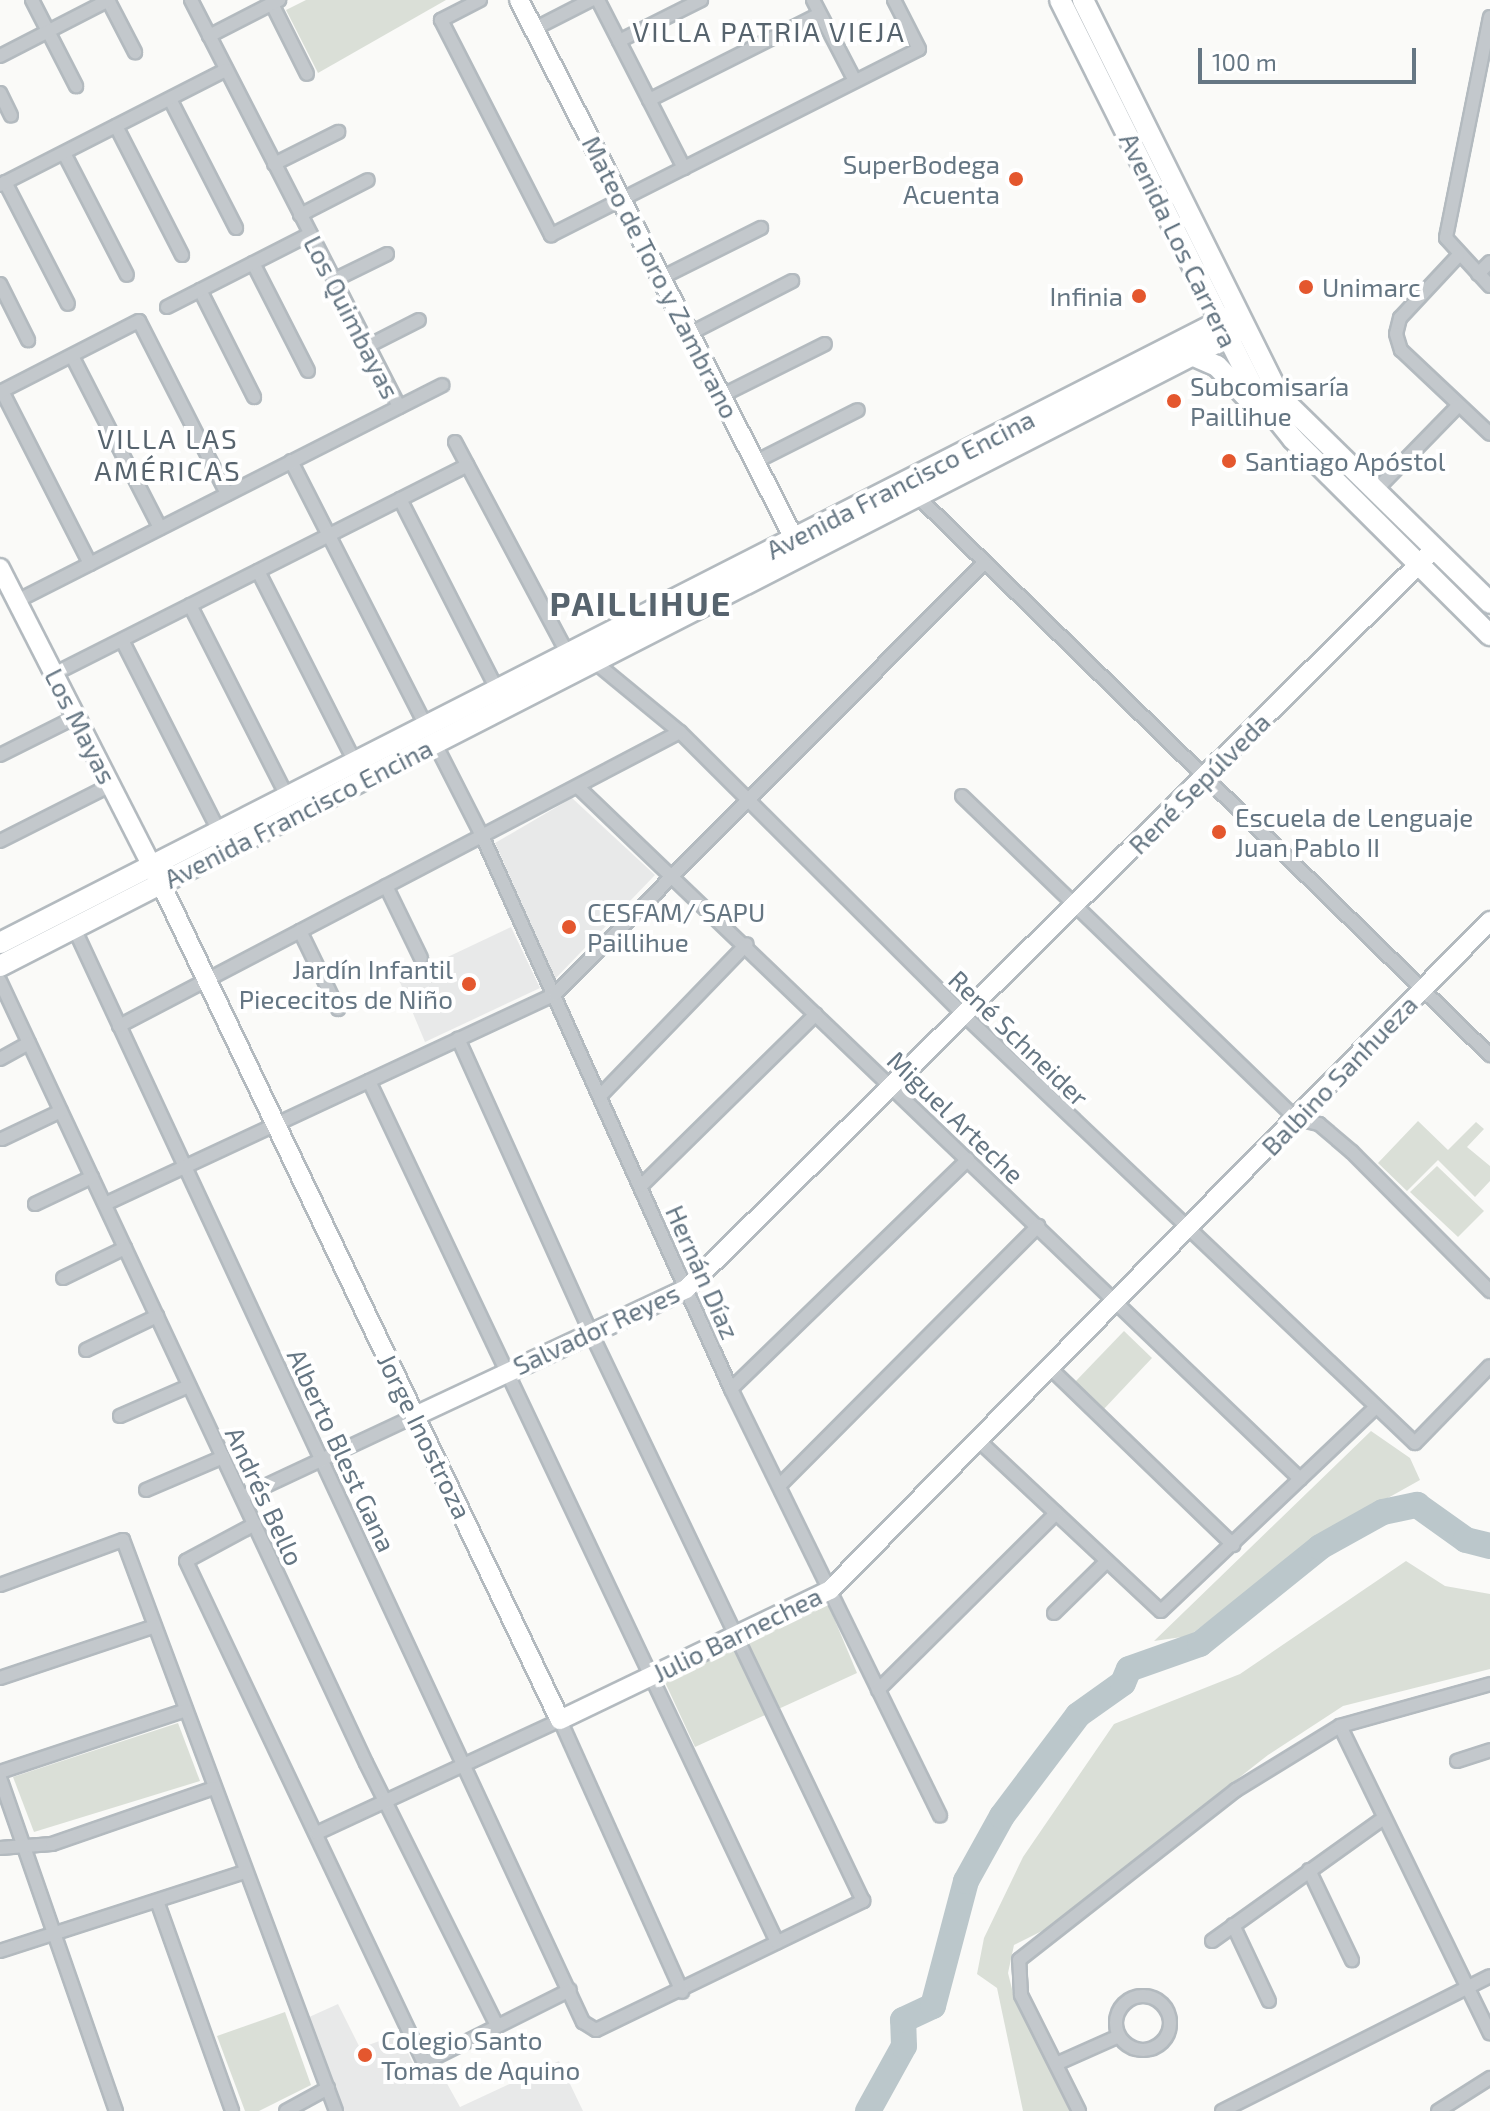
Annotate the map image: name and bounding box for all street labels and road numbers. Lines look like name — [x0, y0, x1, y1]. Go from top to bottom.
street label: Avenida Los Carrera — [1113, 128, 1245, 352]
street label: Mateo de Toro y Zambrano — [576, 130, 746, 424]
street label: Los Quimbayas — [298, 230, 406, 404]
street label: Avenida Francisco Encina — [761, 403, 1039, 565]
street label: Los Mayas — [39, 663, 123, 789]
street label: René Sepúlveda — [1122, 706, 1276, 860]
street label: Avenida Francisco Encina — [159, 732, 437, 894]
street label: René Schneider — [943, 964, 1095, 1112]
street label: Balbino Sanhueza — [1255, 988, 1423, 1162]
street label: Miguel Arteche — [881, 1044, 1031, 1190]
street label: Hernán Díaz — [660, 1200, 746, 1344]
street label: Salvador Reyes — [508, 1277, 684, 1381]
street label: Alberto Blest Gana — [281, 1344, 403, 1556]
street label: Jorge Inostroza — [371, 1348, 479, 1524]
street label: Andrés Bello — [219, 1422, 311, 1570]
street label: Julio Barnechea — [647, 1580, 827, 1688]

